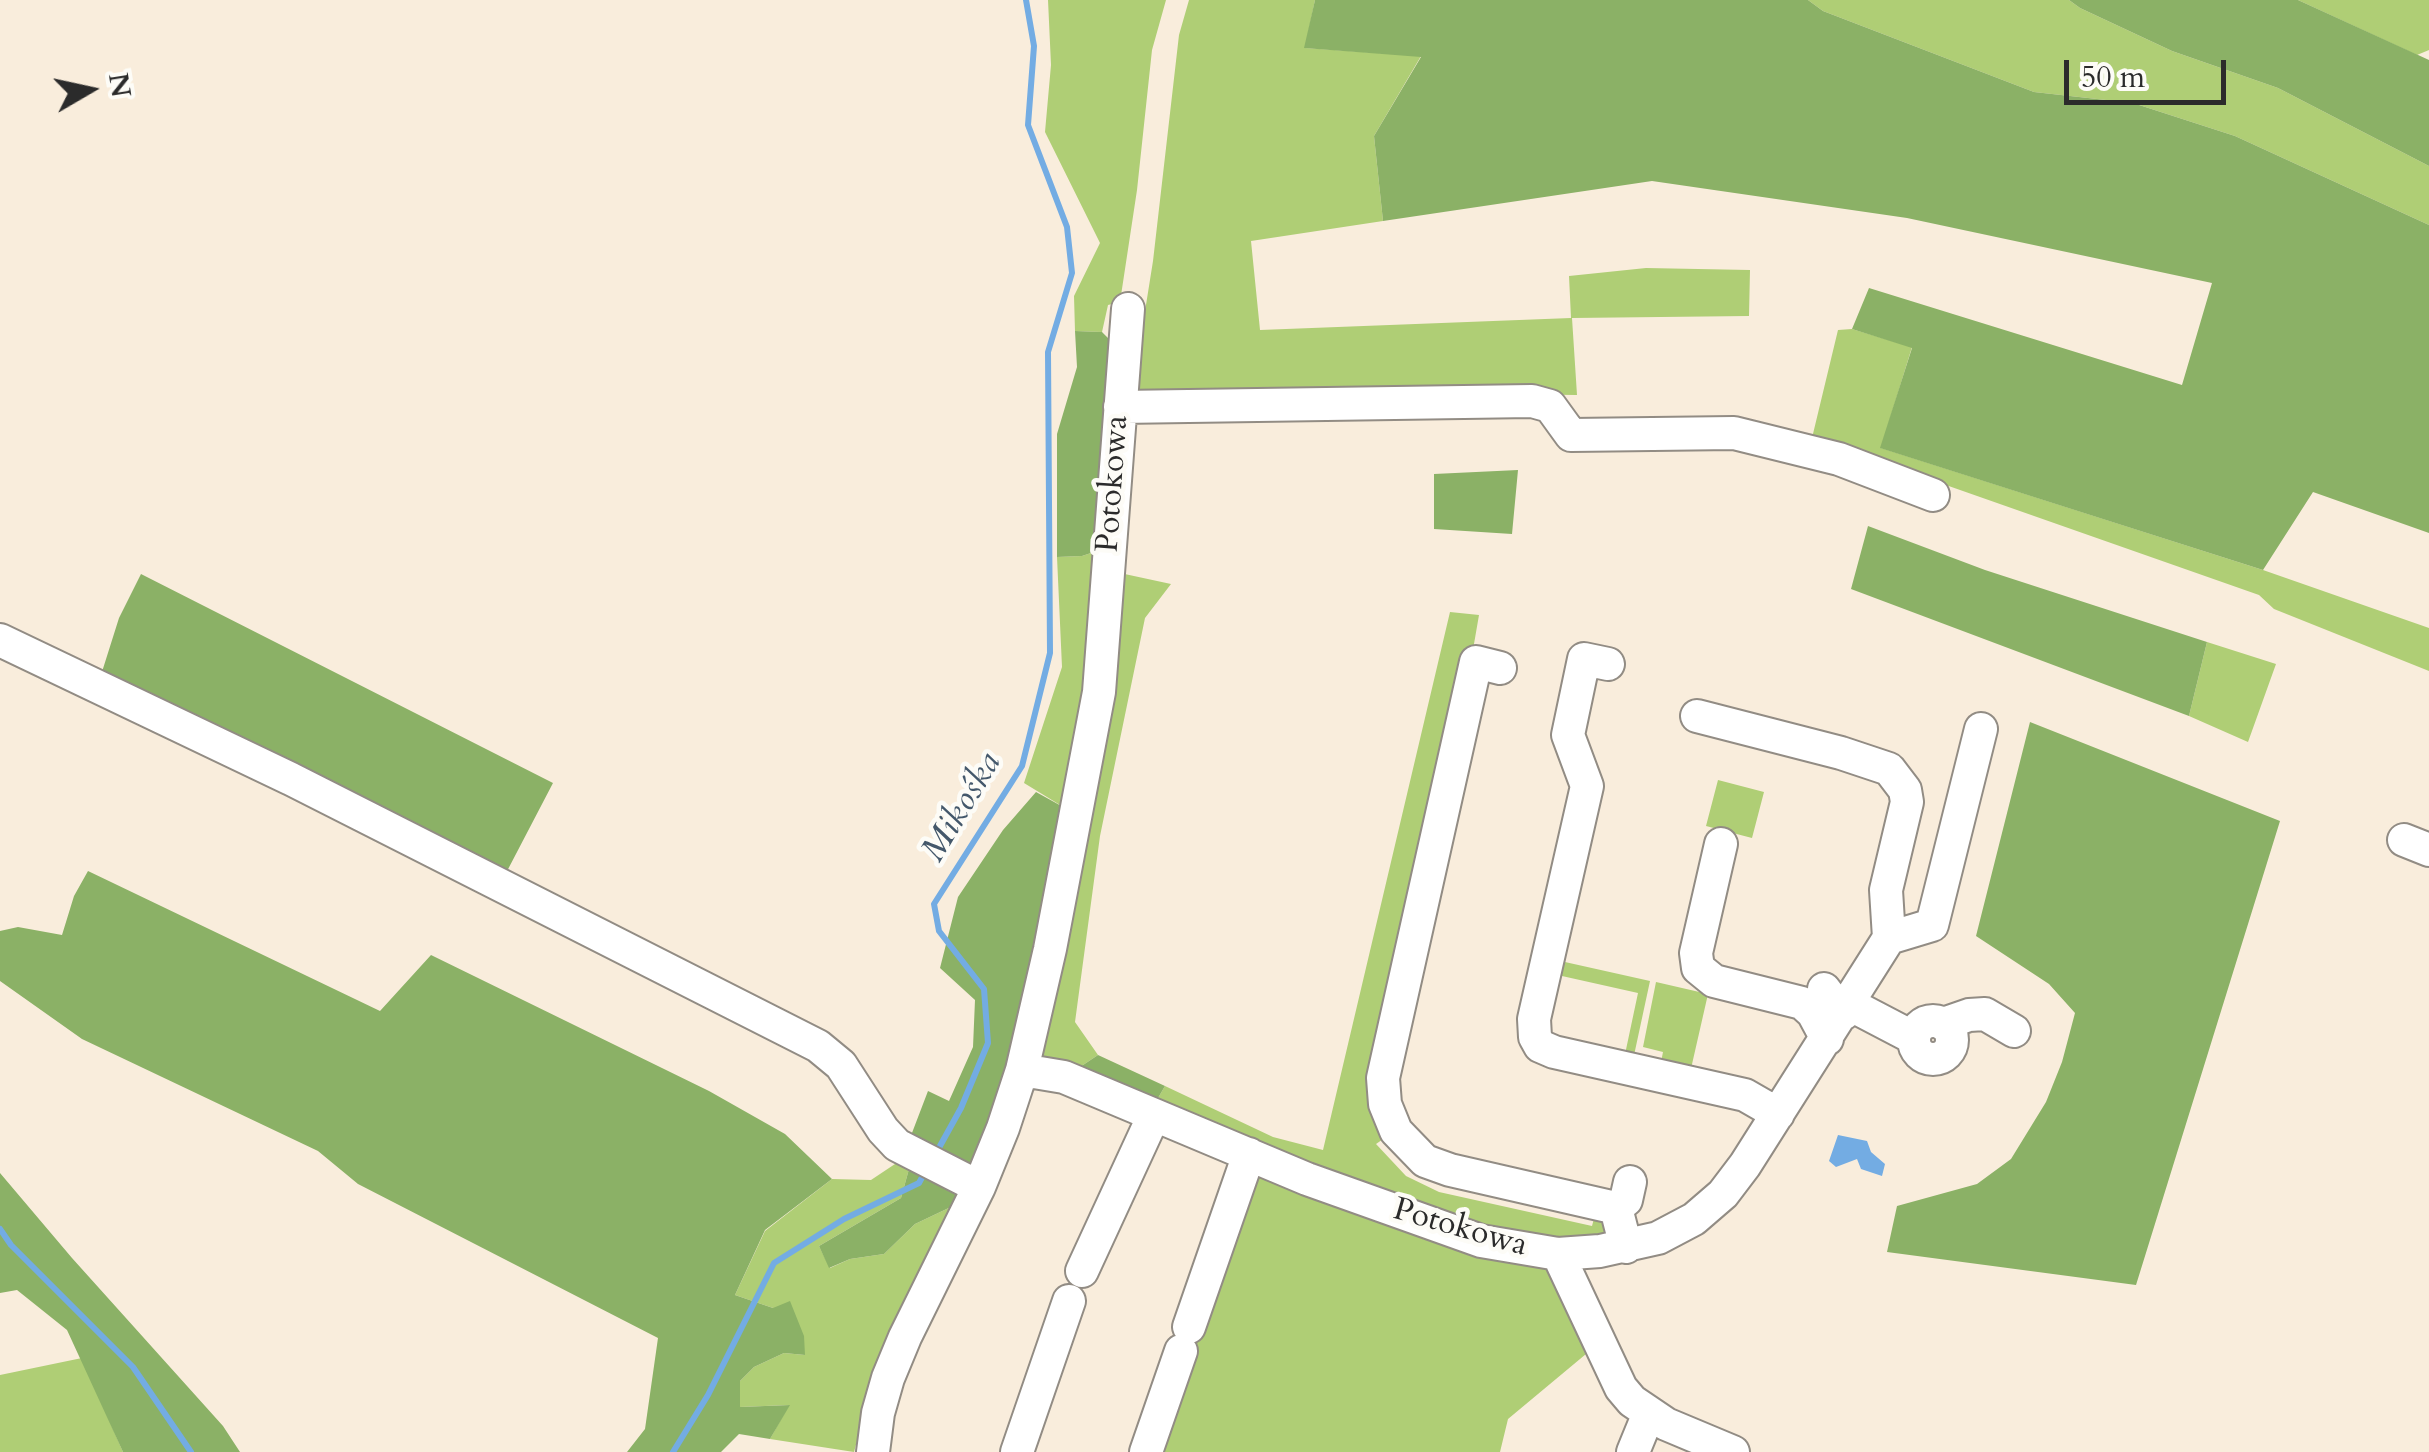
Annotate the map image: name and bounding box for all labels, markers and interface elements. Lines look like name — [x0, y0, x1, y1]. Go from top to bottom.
north arrow — [40, 40, 140, 140]
scale bar — [2069, 40, 2232, 102]
text: 50 m — [2081, 57, 2145, 98]
text: N — [99, 70, 140, 100]
street label: Potokowa — [1090, 414, 1138, 554]
water label: Mikośka — [914, 746, 1012, 870]
street label: Potokowa — [1389, 1192, 1531, 1266]

